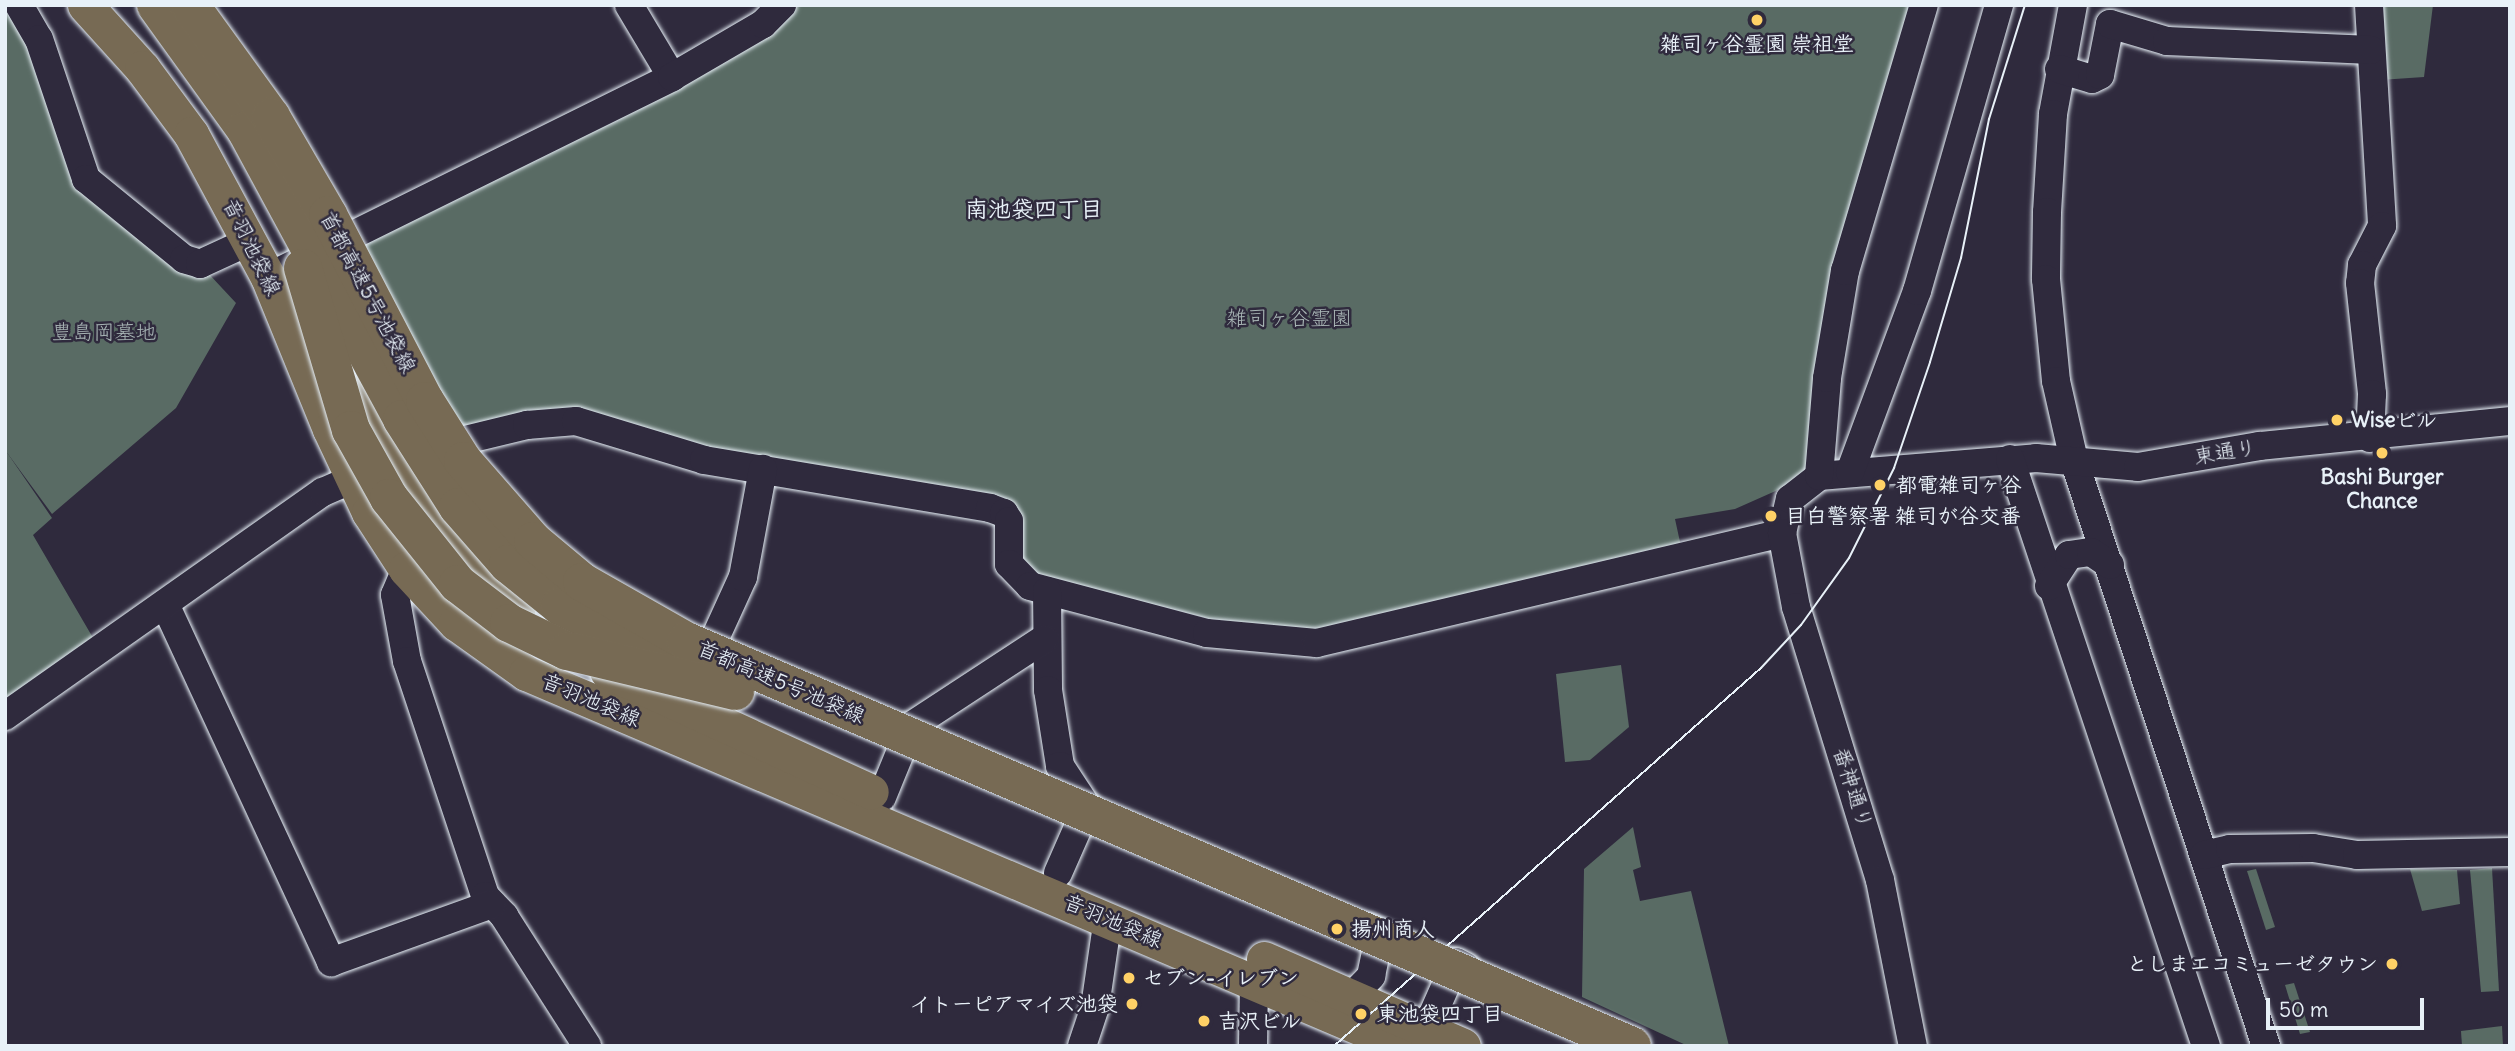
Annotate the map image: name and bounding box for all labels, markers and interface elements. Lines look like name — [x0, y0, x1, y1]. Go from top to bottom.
marker: 雑司ヶ谷霊園 崇祖堂 — [1749, 12, 1765, 28]
place label: 雑司ヶ谷霊園 崇祖堂 — [1660, 31, 1854, 57]
street label: 音羽池袋線 — [218, 194, 286, 300]
district label: 南池袋四丁目 — [965, 195, 1103, 223]
street label: 首都高速5号池袋線 — [315, 207, 421, 377]
park label: 雑司ヶ谷霊園 — [1226, 305, 1352, 331]
park label: 豊島岡墓地 — [52, 319, 156, 345]
place label: Wiseビル — [2351, 407, 2438, 433]
marker: Wiseビル — [2329, 412, 2345, 428]
street label: 東通り — [2192, 435, 2258, 469]
marker: Bashi Burger Chance — [2374, 445, 2390, 461]
place label: Bashi Burger Chance — [2320, 464, 2444, 514]
place label: 都電雑司ヶ谷 — [1896, 472, 2022, 498]
marker: 都電雑司ヶ谷 — [1870, 475, 1890, 495]
place label: 目白警察署 雑司が谷交番 — [1785, 503, 2021, 529]
marker: 目白警察署 雑司が谷交番 — [1763, 508, 1779, 524]
street label: 首都高速5号池袋線 — [693, 635, 869, 729]
street label: 音羽池袋線 — [538, 668, 644, 732]
street label: 番神通り — [1828, 744, 1878, 832]
street label: 音羽池袋線 — [1060, 889, 1166, 953]
place label: 揚州商人 — [1351, 916, 1435, 942]
marker: 揚州商人 — [1329, 921, 1345, 937]
place label: としまエコミューゼタウン — [2126, 951, 2378, 977]
marker: としまエコミューゼタウン — [2384, 956, 2400, 972]
place label: セブン-イレブン — [1143, 965, 1299, 991]
marker: セブン-イレブン — [1121, 970, 1137, 986]
scale bar — [2270, 984, 2428, 1028]
place label: イトーピアマイズ池袋 — [908, 991, 1118, 1017]
marker: イトーピアマイズ池袋 — [1124, 996, 1140, 1012]
text: 50 m — [2279, 996, 2328, 1023]
place label: 東池袋四丁目 — [1377, 1001, 1503, 1027]
marker: 東池袋四丁目 — [1351, 1004, 1371, 1024]
place label: 吉沢ビル — [1218, 1008, 1302, 1034]
marker: 吉沢ビル — [1196, 1013, 1212, 1029]

